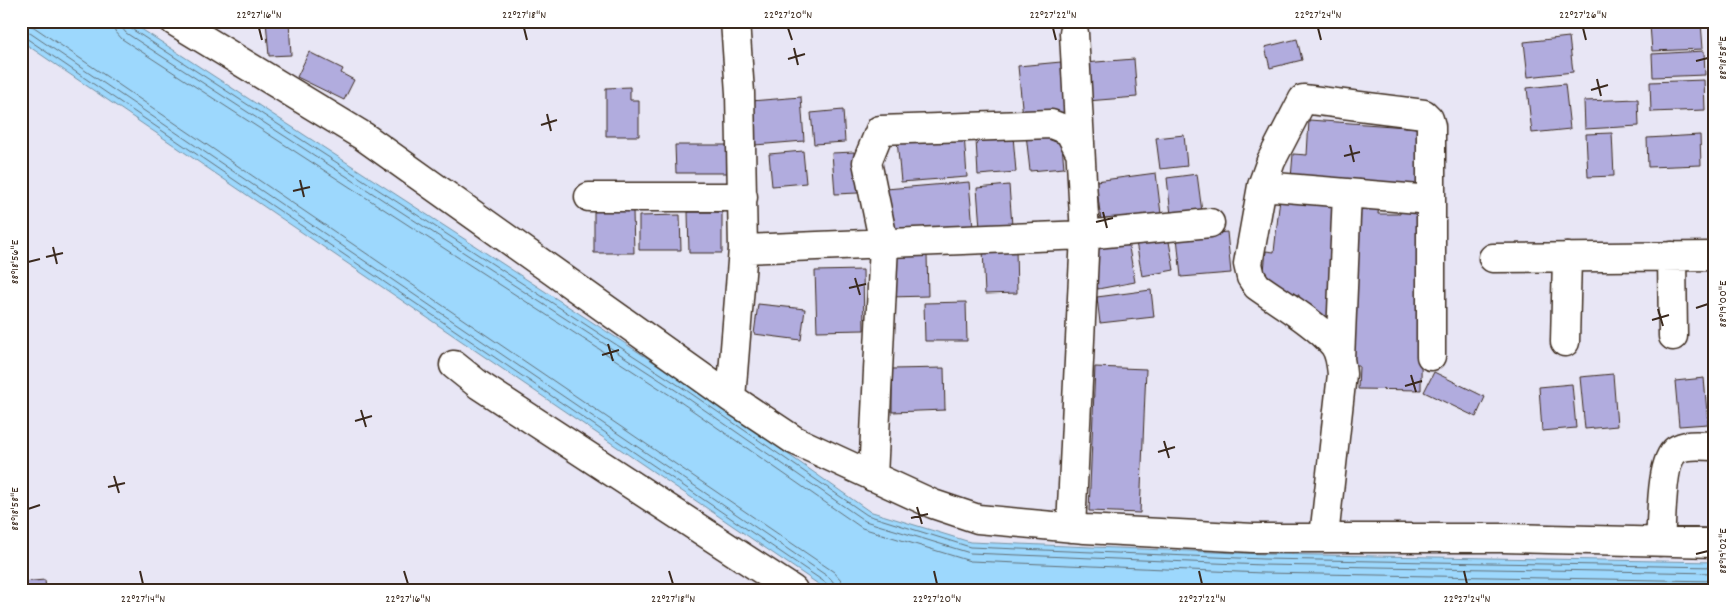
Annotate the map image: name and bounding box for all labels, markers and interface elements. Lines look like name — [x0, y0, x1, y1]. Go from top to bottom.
text: 22°27'16"N — [236, 7, 282, 24]
text: 22°27'18"N — [502, 7, 546, 24]
text: 22°27'20"N — [764, 7, 812, 24]
text: 22°27'22"N — [1029, 7, 1077, 24]
text: 22°27'24"N — [1295, 7, 1342, 24]
text: 22°27'26"N — [1559, 7, 1607, 24]
text: 88°18'58"E — [1715, 36, 1732, 80]
text: 88°18'56"E — [7, 239, 24, 284]
text: 88°19'00"E — [1715, 280, 1732, 327]
text: 88°18'58"E — [7, 487, 24, 531]
text: 88°19'02"E — [1715, 528, 1732, 574]
text: 22°27'14"N — [121, 591, 165, 608]
text: 22°27'16"N — [385, 591, 431, 608]
text: 22°27'18"N — [651, 591, 695, 608]
text: 22°27'20"N — [913, 591, 961, 608]
text: 22°27'22"N — [1178, 591, 1226, 608]
text: 22°27'24"N — [1444, 591, 1491, 608]

